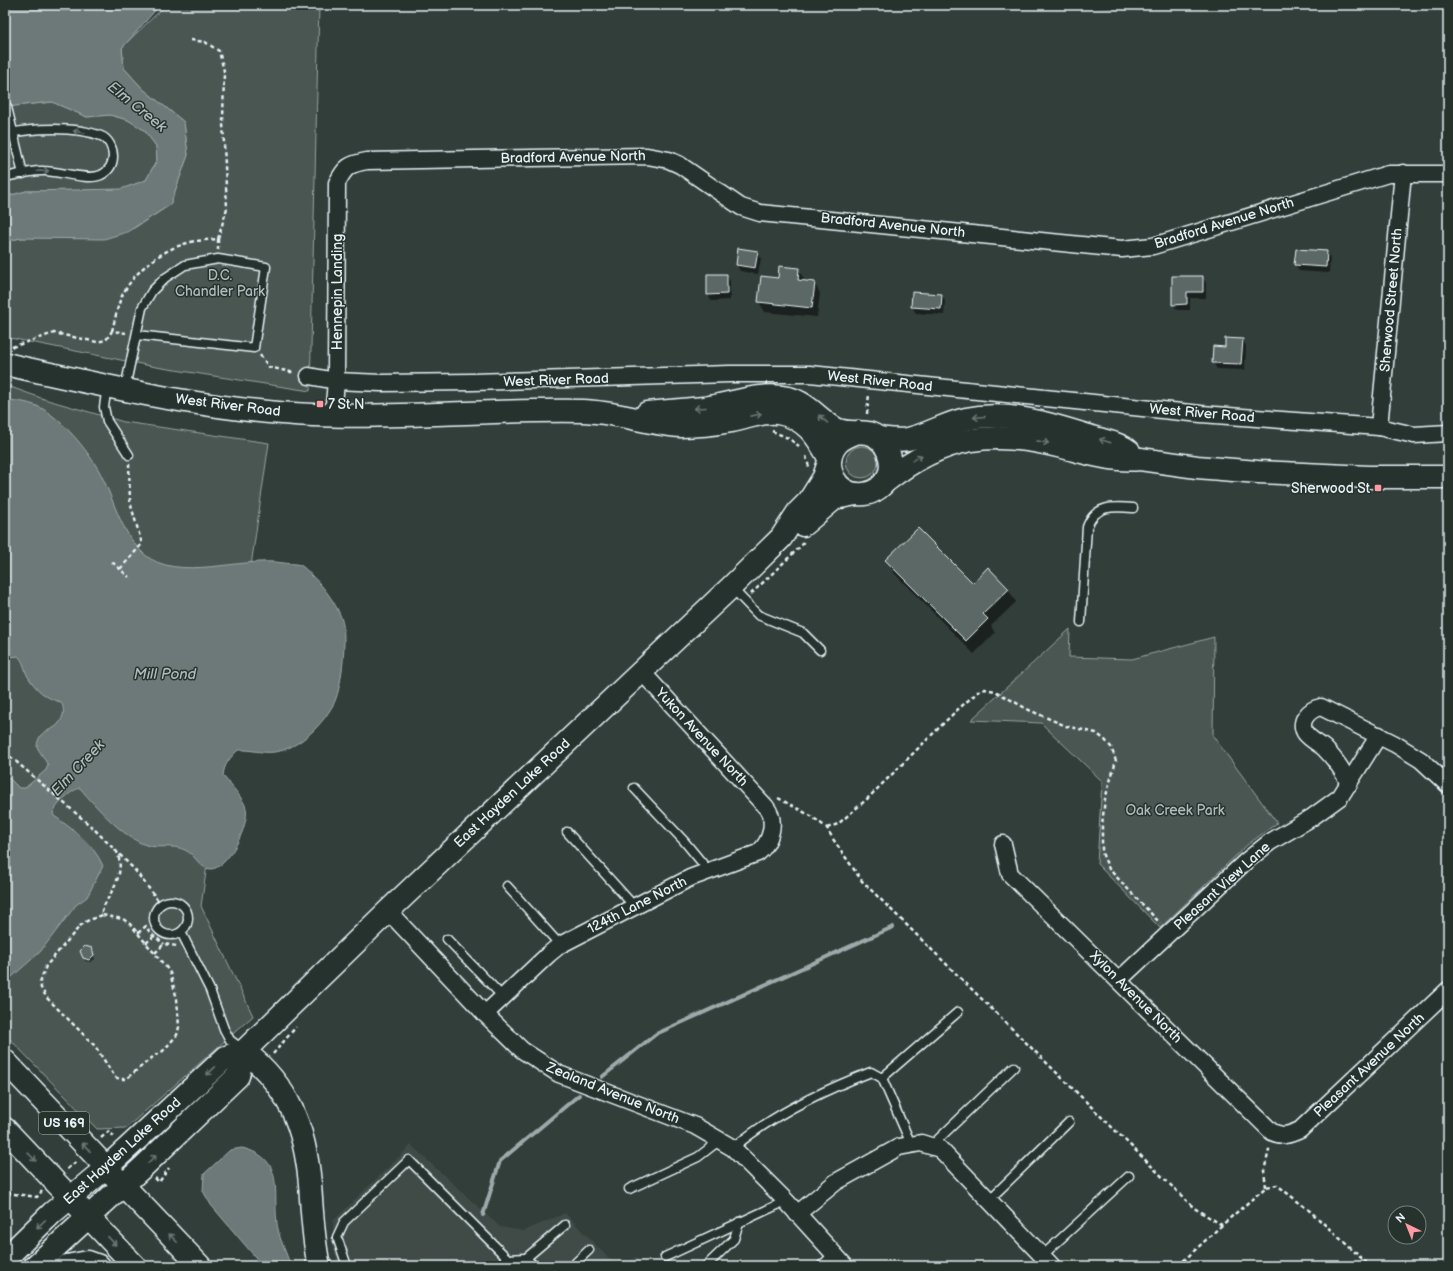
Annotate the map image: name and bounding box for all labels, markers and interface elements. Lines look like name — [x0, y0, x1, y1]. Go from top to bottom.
water label: Elm Creek — [104, 77, 171, 137]
one-way arrow — [72, 128, 85, 136]
street label: Bradford Avenue North — [500, 147, 646, 167]
one-way arrow — [36, 167, 49, 175]
street label: Bradford Avenue North — [1152, 194, 1296, 252]
street label: Bradford Avenue North — [820, 209, 966, 241]
street label: Sherwood Street North — [1376, 227, 1406, 373]
street label: Hennepin Landing — [329, 234, 346, 350]
park label: D.C. Chandler Park — [175, 267, 265, 300]
street label: West River Road — [827, 367, 933, 395]
street label: West River Road — [503, 370, 609, 390]
street label: West River Road — [175, 390, 281, 420]
place label: 7 St N — [328, 396, 365, 413]
marker: 7 St N — [315, 399, 325, 409]
street label: West River Road — [1149, 400, 1255, 426]
one-way arrow — [694, 404, 707, 412]
one-way arrow — [750, 410, 763, 418]
one-way arrow — [818, 414, 828, 423]
one-way arrow — [973, 414, 986, 421]
one-way arrow — [1100, 437, 1112, 445]
one-way arrow — [1036, 439, 1049, 447]
one-way arrow — [911, 454, 923, 462]
place label: Sherwood St — [1291, 480, 1371, 497]
marker: Sherwood St — [1373, 483, 1383, 493]
water label: Mill Pond — [134, 665, 197, 684]
street label: Yukon Avenue North — [651, 684, 752, 790]
water label: Elm Creek — [47, 735, 109, 800]
street label: East Hayden Lake Road — [450, 735, 574, 851]
park label: Oak Creek Park — [1125, 802, 1225, 819]
street label: Pleasant View Lane — [1170, 838, 1274, 934]
street label: 124th Lane North — [585, 873, 690, 937]
street label: Xylon Avenue North — [1086, 947, 1186, 1047]
street label: Pleasant Avenue North — [1310, 1009, 1428, 1121]
street label: Zealand Avenue North — [543, 1058, 682, 1128]
one-way arrow — [206, 1066, 216, 1075]
street label: East Hayden Lake Road — [60, 1094, 184, 1208]
road number: US 169 — [39, 1112, 89, 1134]
one-way arrow — [81, 1142, 91, 1152]
one-way arrow — [27, 1152, 36, 1162]
one-way arrow — [146, 1155, 156, 1164]
north arrow — [1387, 1205, 1427, 1245]
text: N — [1393, 1210, 1408, 1226]
one-way arrow — [36, 1219, 46, 1229]
one-way arrow — [168, 1233, 178, 1243]
one-way arrow — [107, 1236, 116, 1246]

